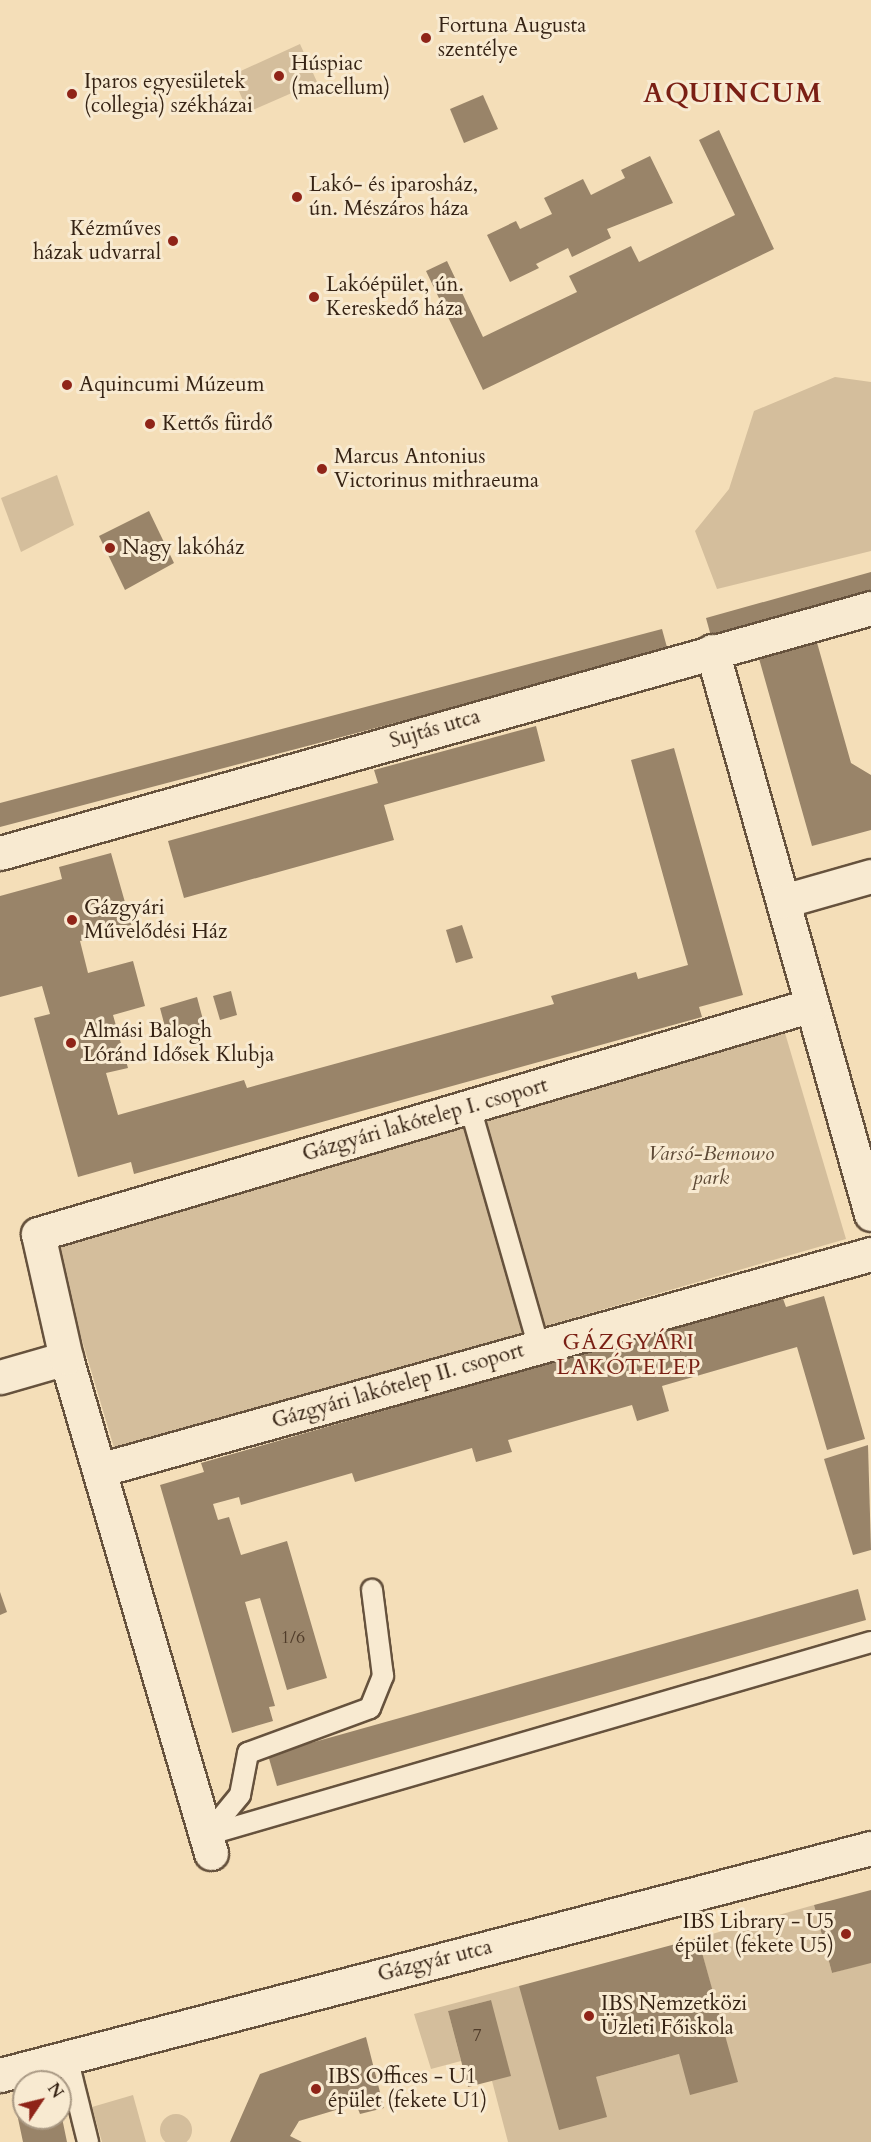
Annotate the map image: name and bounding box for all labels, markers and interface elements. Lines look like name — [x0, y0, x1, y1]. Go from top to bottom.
place label: Fortuna Augusta szentélye — [438, 13, 586, 63]
marker: Fortuna Augusta szentélye — [419, 31, 433, 45]
place label: Húspiac (macellum) — [291, 51, 390, 101]
place label: Iparos egyesületek (collegia) székházai — [84, 69, 253, 119]
marker: Húspiac (macellum) — [272, 69, 286, 83]
district label: AQUINCUM — [643, 78, 823, 110]
marker: Iparos egyesületek (collegia) székházai — [65, 87, 79, 101]
place label: Lakó- és iparosház, ún. Mészáros háza — [309, 172, 478, 222]
marker: Lakó- és iparosház, ún. Mészáros háza — [290, 190, 304, 204]
place label: Kézműves házak udvarral — [33, 216, 161, 266]
marker: Kézműves házak udvarral — [166, 234, 180, 248]
place label: Lakóépület, ún. Kereskedő háza — [326, 272, 464, 322]
marker: Lakóépület, ún. Kereskedő háza — [307, 290, 321, 304]
place label: Aquincumi Múzeum — [79, 372, 264, 398]
marker: Aquincumi Múzeum — [60, 378, 74, 392]
place label: Kettős fürdő — [162, 411, 273, 437]
marker: Kettős fürdő — [143, 417, 157, 431]
place label: Marcus Antonius Victorinus mithraeuma — [334, 444, 539, 494]
marker: Marcus Antonius Victorinus mithraeuma — [315, 462, 329, 476]
place label: Nagy lakóház — [122, 535, 244, 561]
marker: Nagy lakóház — [103, 541, 117, 555]
street label: Sujtás utca — [387, 704, 483, 754]
place label: Gázgyári Művelődési Ház — [84, 895, 227, 945]
marker: Gázgyári Művelődési Ház — [65, 913, 79, 927]
place label: Almási Balogh Lóránd Idősek Klubja — [83, 1018, 274, 1068]
marker: Almási Balogh Lóránd Idősek Klubja — [64, 1036, 78, 1050]
street label: Gázgyári lakótelep I. csoport — [299, 1073, 551, 1167]
park label: Varsó-Bemowo park — [648, 1141, 774, 1191]
district label: GÁZGYÁRI LAKÓTELEP — [556, 1329, 702, 1380]
street label: Gázgyári lakótelep II. csoport — [269, 1338, 527, 1434]
house number: 1/6 — [281, 1627, 305, 1649]
place label: IBS Library - U5 épület (fekete U5) — [675, 1909, 834, 1959]
marker: IBS Library - U5 épület (fekete U5) — [839, 1927, 853, 1941]
street label: Gázgyár utca — [375, 1935, 495, 1987]
place label: IBS Nemzetközi Üzleti Főiskola — [601, 1991, 747, 2041]
marker: IBS Nemzetközi Üzleti Főiskola — [582, 2009, 596, 2023]
house number: 7 — [472, 2025, 482, 2047]
place label: IBS Offices - U1 épület (fekete U1) — [328, 2064, 487, 2114]
north arrow — [12, 2070, 72, 2130]
text: N — [42, 2079, 68, 2103]
marker: IBS Offices - U1 épület (fekete U1) — [309, 2082, 323, 2096]

